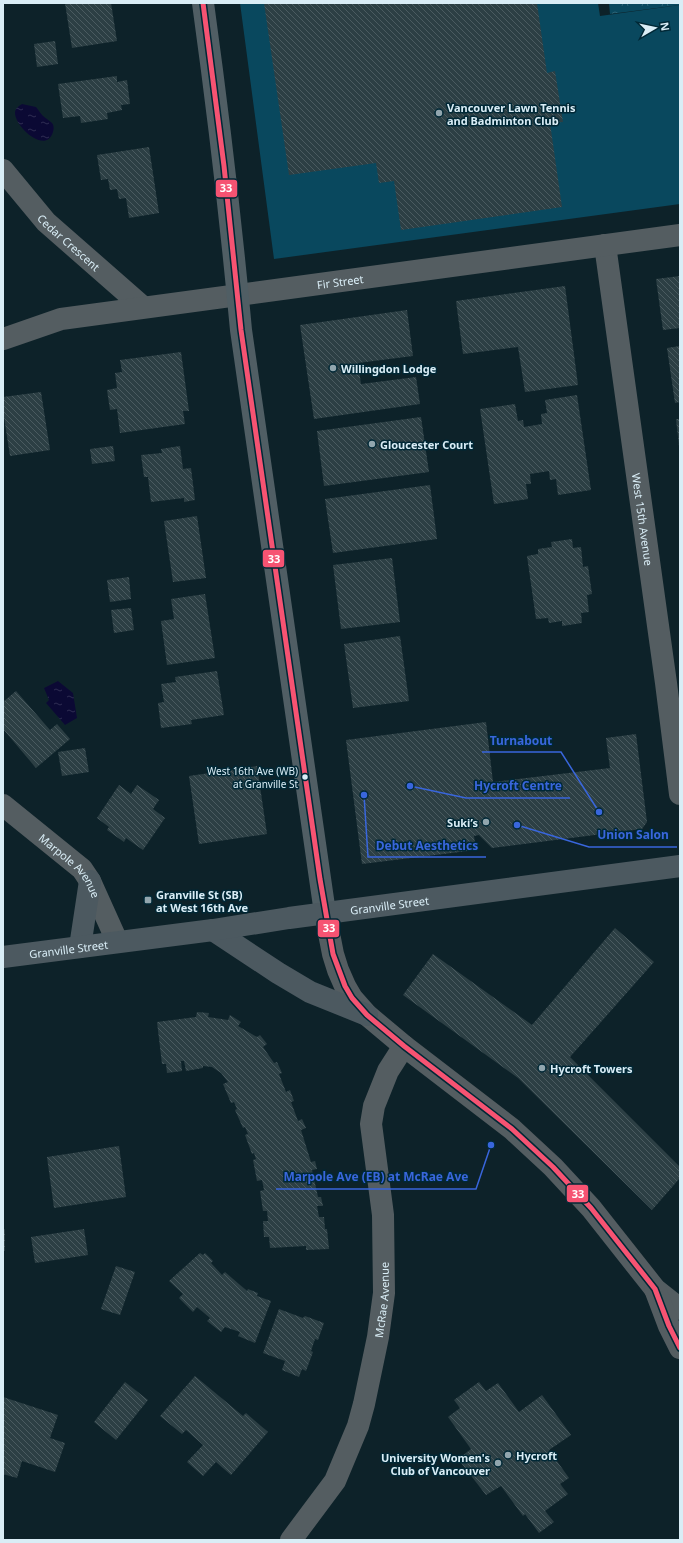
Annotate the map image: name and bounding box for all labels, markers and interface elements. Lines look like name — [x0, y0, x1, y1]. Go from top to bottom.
north arrow — [635, 8, 675, 48]
text: N — [657, 21, 673, 32]
place label: Vancouver Lawn Tennis and Badminton Club — [447, 100, 576, 128]
marker: Vancouver Lawn Tennis and Badminton Club — [434, 108, 444, 118]
line badge: 33 — [215, 179, 238, 198]
text: 33 — [220, 180, 232, 195]
street label: Cedar Crescent — [35, 210, 103, 274]
street label: Fir Street — [316, 271, 364, 292]
place label: Willingdon Lodge — [341, 361, 437, 376]
marker: Willingdon Lodge — [328, 363, 338, 373]
place label: Gloucester Court — [380, 437, 473, 452]
marker: Gloucester Court — [367, 439, 377, 449]
street label: West 15th Avenue — [629, 472, 657, 567]
line badge: 33 — [262, 549, 285, 568]
text: 33 — [268, 551, 280, 566]
callout: Turnabout — [482, 728, 561, 752]
text: Turnabout — [490, 732, 552, 749]
place label: West 16th Ave (WB) at Granville St — [207, 764, 298, 791]
marker: West 16th Ave (WB) at Granville St — [300, 772, 310, 782]
callout: Hycroft Centre — [466, 774, 570, 798]
text: Hycroft Centre — [474, 777, 562, 794]
place label: Suki’s — [447, 815, 478, 830]
marker: Suki’s — [481, 817, 491, 827]
callout: Union Salon — [589, 823, 677, 847]
text: Union Salon — [597, 826, 669, 843]
street label: Marpole Avenue — [36, 830, 104, 900]
callout: Debut Aesthetics — [368, 833, 486, 857]
text: Debut Aesthetics — [376, 837, 478, 854]
place label: Granville St (SB) at West 16th Ave — [156, 887, 249, 915]
street label: Granville Street — [349, 892, 430, 917]
marker: Granville St (SB) at West 16th Ave — [143, 895, 153, 905]
line badge: 33 — [317, 919, 340, 938]
text: 33 — [323, 920, 335, 935]
street label: Granville Street — [28, 936, 109, 961]
place label: Hycroft Towers — [550, 1061, 633, 1076]
marker: Hycroft Towers — [537, 1063, 547, 1073]
callout: Marpole Ave (EB) at McRae Ave — [276, 1165, 476, 1189]
text: Marpole Ave (EB) at McRae Ave — [284, 1168, 468, 1185]
line badge: 33 — [566, 1184, 589, 1203]
text: 33 — [572, 1186, 584, 1201]
street label: McRae Avenue — [371, 1262, 392, 1339]
place label: Hycroft — [516, 1448, 557, 1463]
place label: University Women's Club of Vancouver — [381, 1450, 490, 1478]
marker: Hycroft — [503, 1450, 513, 1460]
marker: University Women's Club of Vancouver — [493, 1458, 503, 1468]

